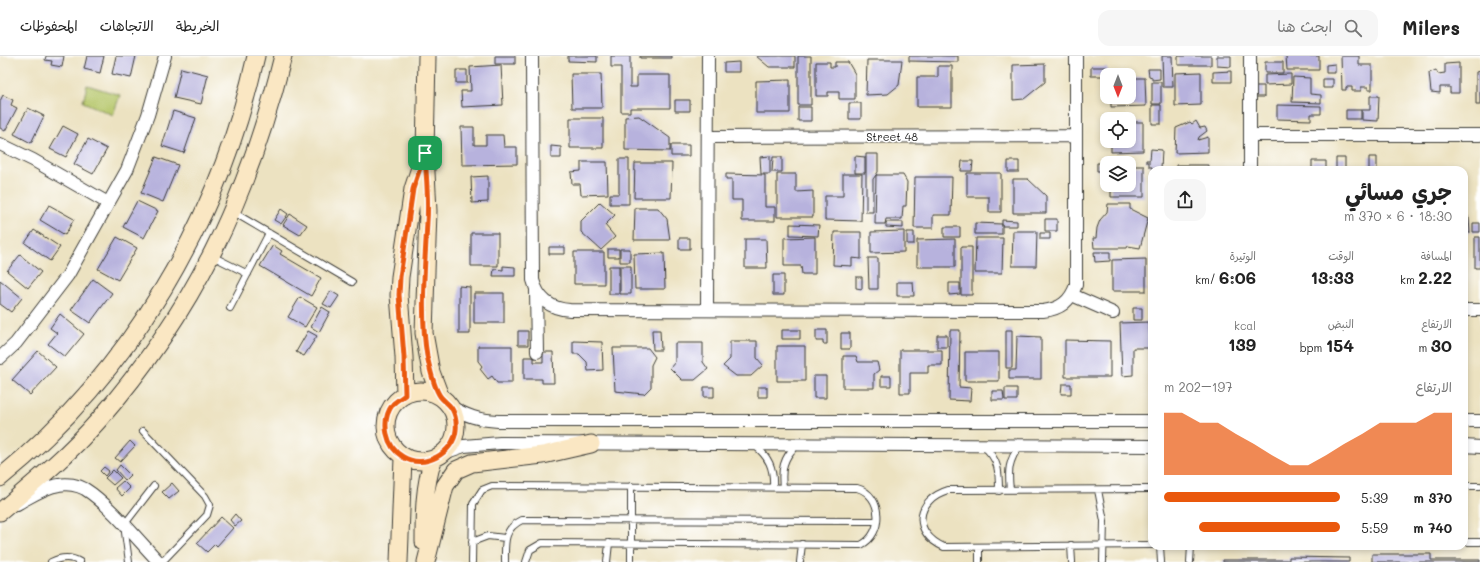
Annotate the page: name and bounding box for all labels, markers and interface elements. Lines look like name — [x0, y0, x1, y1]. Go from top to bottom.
search box — [1098, 10, 1378, 46]
text: Milers — [1402, 15, 1460, 40]
text: المحفوظات — [20, 16, 78, 35]
text: الاتجاهات — [100, 16, 154, 35]
text: الخريطة — [176, 16, 219, 35]
text: ابحث هنا — [1277, 16, 1332, 36]
icon: search — [1342, 17, 1364, 39]
north arrow — [1100, 68, 1136, 104]
map controls — [1100, 68, 1136, 192]
button: locate — [1100, 112, 1136, 148]
street label: Street 48 — [866, 129, 918, 144]
pin — [408, 136, 442, 170]
icon: arrive — [414, 142, 436, 164]
button: layers — [1100, 156, 1136, 192]
text: جري مسائي — [1345, 177, 1452, 206]
button: share — [1164, 179, 1206, 221]
text: 18:30 · 6 × 370 m — [1344, 207, 1452, 224]
text: الوتيرة — [1229, 248, 1256, 263]
text: الوقت — [1328, 248, 1354, 263]
text: المسافة — [1421, 248, 1452, 263]
text: 6:06 — [1219, 266, 1256, 288]
text: 13:33 — [1310, 266, 1354, 288]
text: 2.22 — [1418, 266, 1452, 288]
text: /km — [1195, 272, 1219, 287]
text: km — [1400, 272, 1418, 287]
text: النبض — [1328, 316, 1354, 331]
text: الارتفاع — [1421, 316, 1452, 331]
text: kcal — [1234, 318, 1256, 333]
text: 139 — [1228, 333, 1256, 355]
text: 154 — [1326, 334, 1354, 356]
text: 30 — [1431, 334, 1452, 356]
text: bpm — [1300, 340, 1326, 355]
text: m — [1419, 340, 1431, 355]
text: 197–202 m — [1164, 378, 1232, 395]
text: الارتفاع — [1416, 378, 1452, 395]
text: 5:39 — [1361, 489, 1388, 506]
text: 370 m — [1414, 489, 1452, 506]
text: 5:59 — [1361, 519, 1388, 536]
text: 740 m — [1413, 519, 1452, 536]

